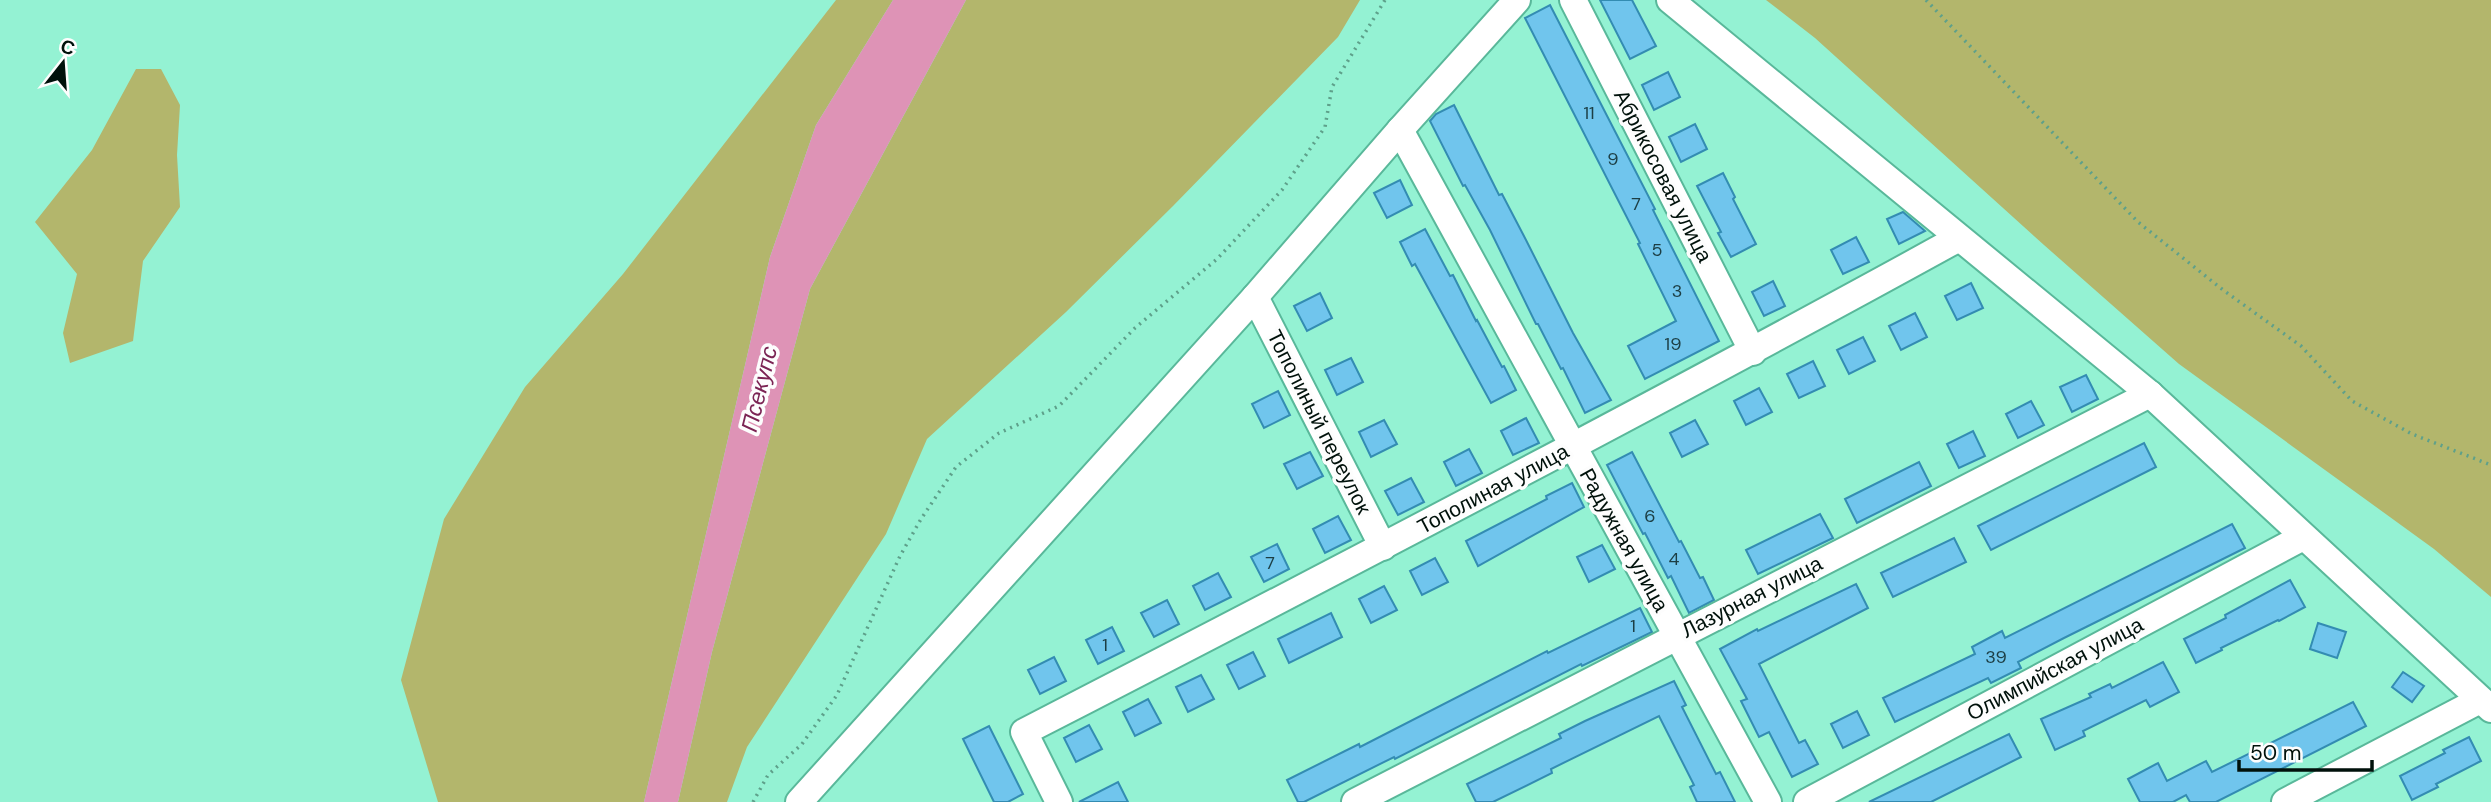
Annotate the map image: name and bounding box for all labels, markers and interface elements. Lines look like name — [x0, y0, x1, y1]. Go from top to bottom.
north arrow — [28, 28, 98, 98]
text: С — [58, 33, 78, 61]
street label: Абрикосовая улица — [1607, 85, 1719, 267]
house number: 11 — [1583, 101, 1595, 125]
house number: 9 — [1607, 147, 1619, 171]
house number: 7 — [1631, 192, 1641, 216]
house number: 5 — [1652, 238, 1662, 262]
house number: 3 — [1672, 279, 1682, 303]
street label: Тополиный переулок — [1260, 325, 1378, 520]
house number: 19 — [1665, 332, 1681, 356]
water label: Псекупс — [734, 342, 784, 435]
street label: Тополиная улица — [1413, 437, 1574, 541]
street label: Радужная улица — [1573, 463, 1675, 617]
house number: 6 — [1644, 504, 1656, 528]
house number: 4 — [1669, 547, 1680, 571]
street label: Лазурная улица — [1677, 549, 1827, 645]
house number: 7 — [1265, 551, 1275, 575]
street label: Олимпийская улица — [1962, 611, 2148, 727]
house number: 1 — [1630, 614, 1636, 638]
house number: 1 — [1102, 633, 1108, 657]
house number: 39 — [1985, 645, 2007, 669]
scale bar — [2239, 728, 2372, 772]
text: 50 m — [2250, 739, 2301, 767]

